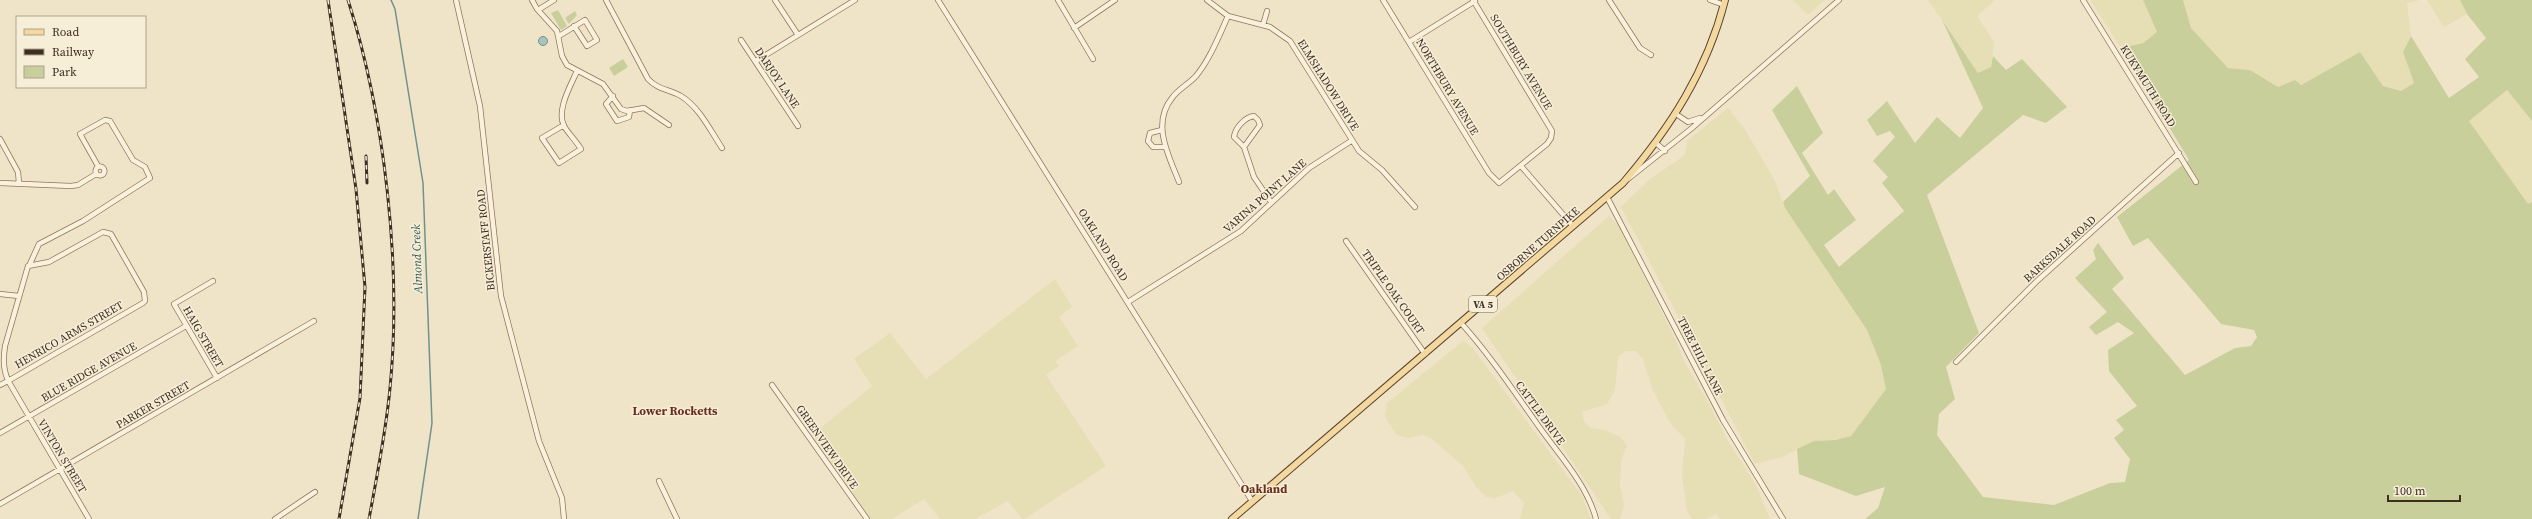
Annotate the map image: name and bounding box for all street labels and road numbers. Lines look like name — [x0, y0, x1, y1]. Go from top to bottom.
street label: SOUTHBURY AVENUE — [1487, 11, 1556, 113]
street label: ELMSHADOW DRIVE — [1294, 36, 1362, 134]
street label: NORTHBURY AVENUE — [1412, 36, 1482, 138]
street label: KUKYMUTH ROAD — [2117, 42, 2179, 130]
street label: DARJOY LANE — [751, 45, 803, 112]
street label: VARINA POINT LANE — [1220, 155, 1310, 236]
street label: BICKERSTAFF ROAD — [473, 189, 499, 291]
street label: OSBORNE TURNPIKE — [1493, 203, 1583, 284]
street label: OAKLAND ROAD — [1075, 206, 1132, 284]
street label: BARKSDALE ROAD — [2020, 212, 2100, 286]
street label: TRIPLE OAK COURT — [1358, 247, 1428, 338]
road number: VA 5 — [1469, 296, 1497, 312]
street label: HENRICO ARMS STREET — [12, 298, 126, 372]
street label: HAIG STREET — [179, 303, 227, 371]
street label: TREE HILL LANE — [1674, 314, 1726, 398]
street label: BLUE RIDGE AVENUE — [39, 338, 140, 405]
street label: PARKER STREET — [113, 378, 193, 432]
street label: CATTLE DRIVE — [1512, 378, 1568, 448]
street label: GREENVIEW DRIVE — [792, 402, 862, 492]
street label: VINTON STREET — [34, 416, 90, 496]

